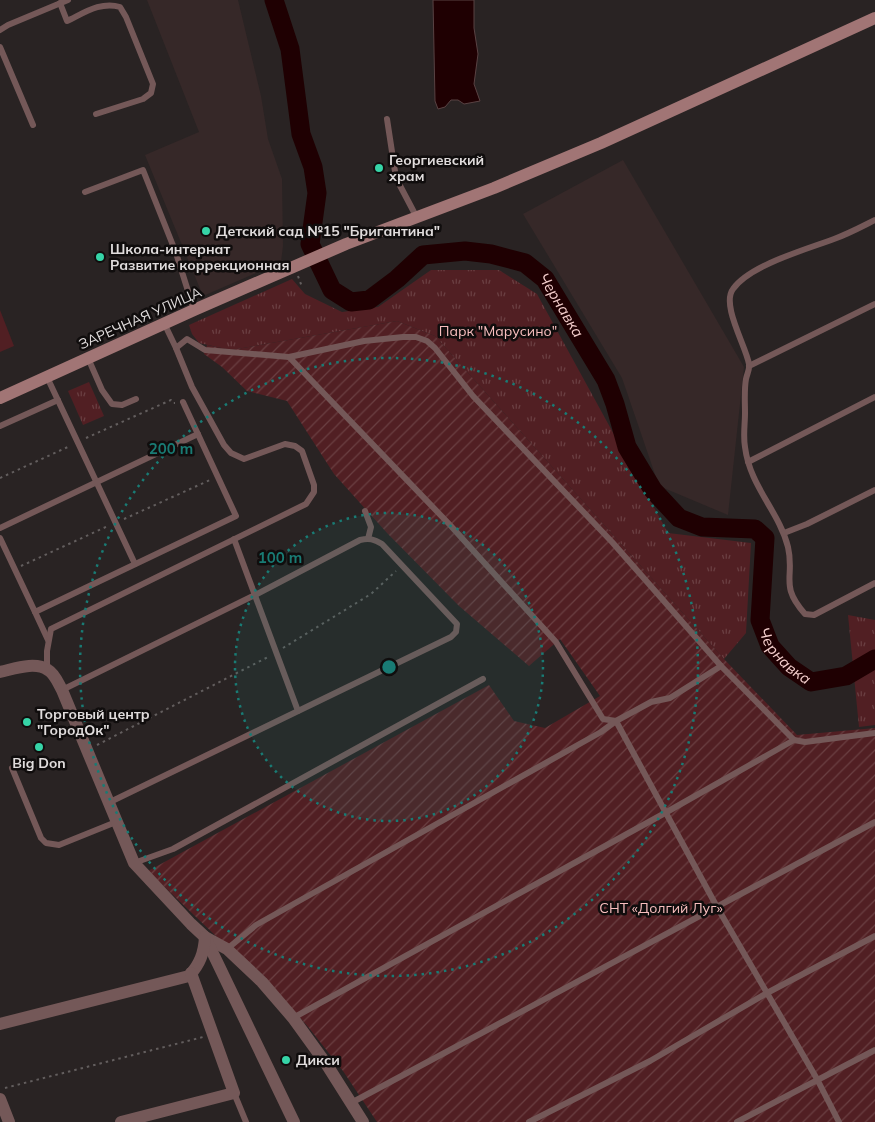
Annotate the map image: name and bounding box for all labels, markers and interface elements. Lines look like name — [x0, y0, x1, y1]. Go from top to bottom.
place label: Георгиевский храм — [388, 151, 484, 185]
marker: Георгиевский храм — [373, 162, 385, 174]
place label: Детский сад №15 "Бригантина" — [216, 222, 440, 240]
marker: Детский сад №15 "Бригантина" — [200, 225, 212, 237]
place label: Школа-интернат Развитие коррекционная — [110, 240, 289, 274]
marker: Школа-интернат Развитие коррекционная — [94, 251, 106, 263]
water label: Чернавка — [535, 269, 588, 341]
street label: ЗАРЕЧНАЯ УЛИЦА — [76, 283, 205, 353]
park label: Парк "Марусино" — [439, 322, 557, 340]
text: 200 m — [149, 439, 193, 458]
text: 100 m — [258, 548, 302, 567]
water label: Чернавка — [755, 625, 815, 688]
centre of rings — [380, 658, 398, 676]
place label: Торговый центр "ГородОк" — [37, 705, 150, 739]
marker: Торговый центр "ГородОк" — [21, 716, 33, 728]
marker: Big Don — [33, 741, 45, 753]
place label: Big Don — [12, 754, 66, 772]
park label: СНТ «Долгий Луг» — [599, 899, 723, 917]
place label: Дикси — [296, 1051, 340, 1069]
marker: Дикси — [280, 1054, 292, 1066]

